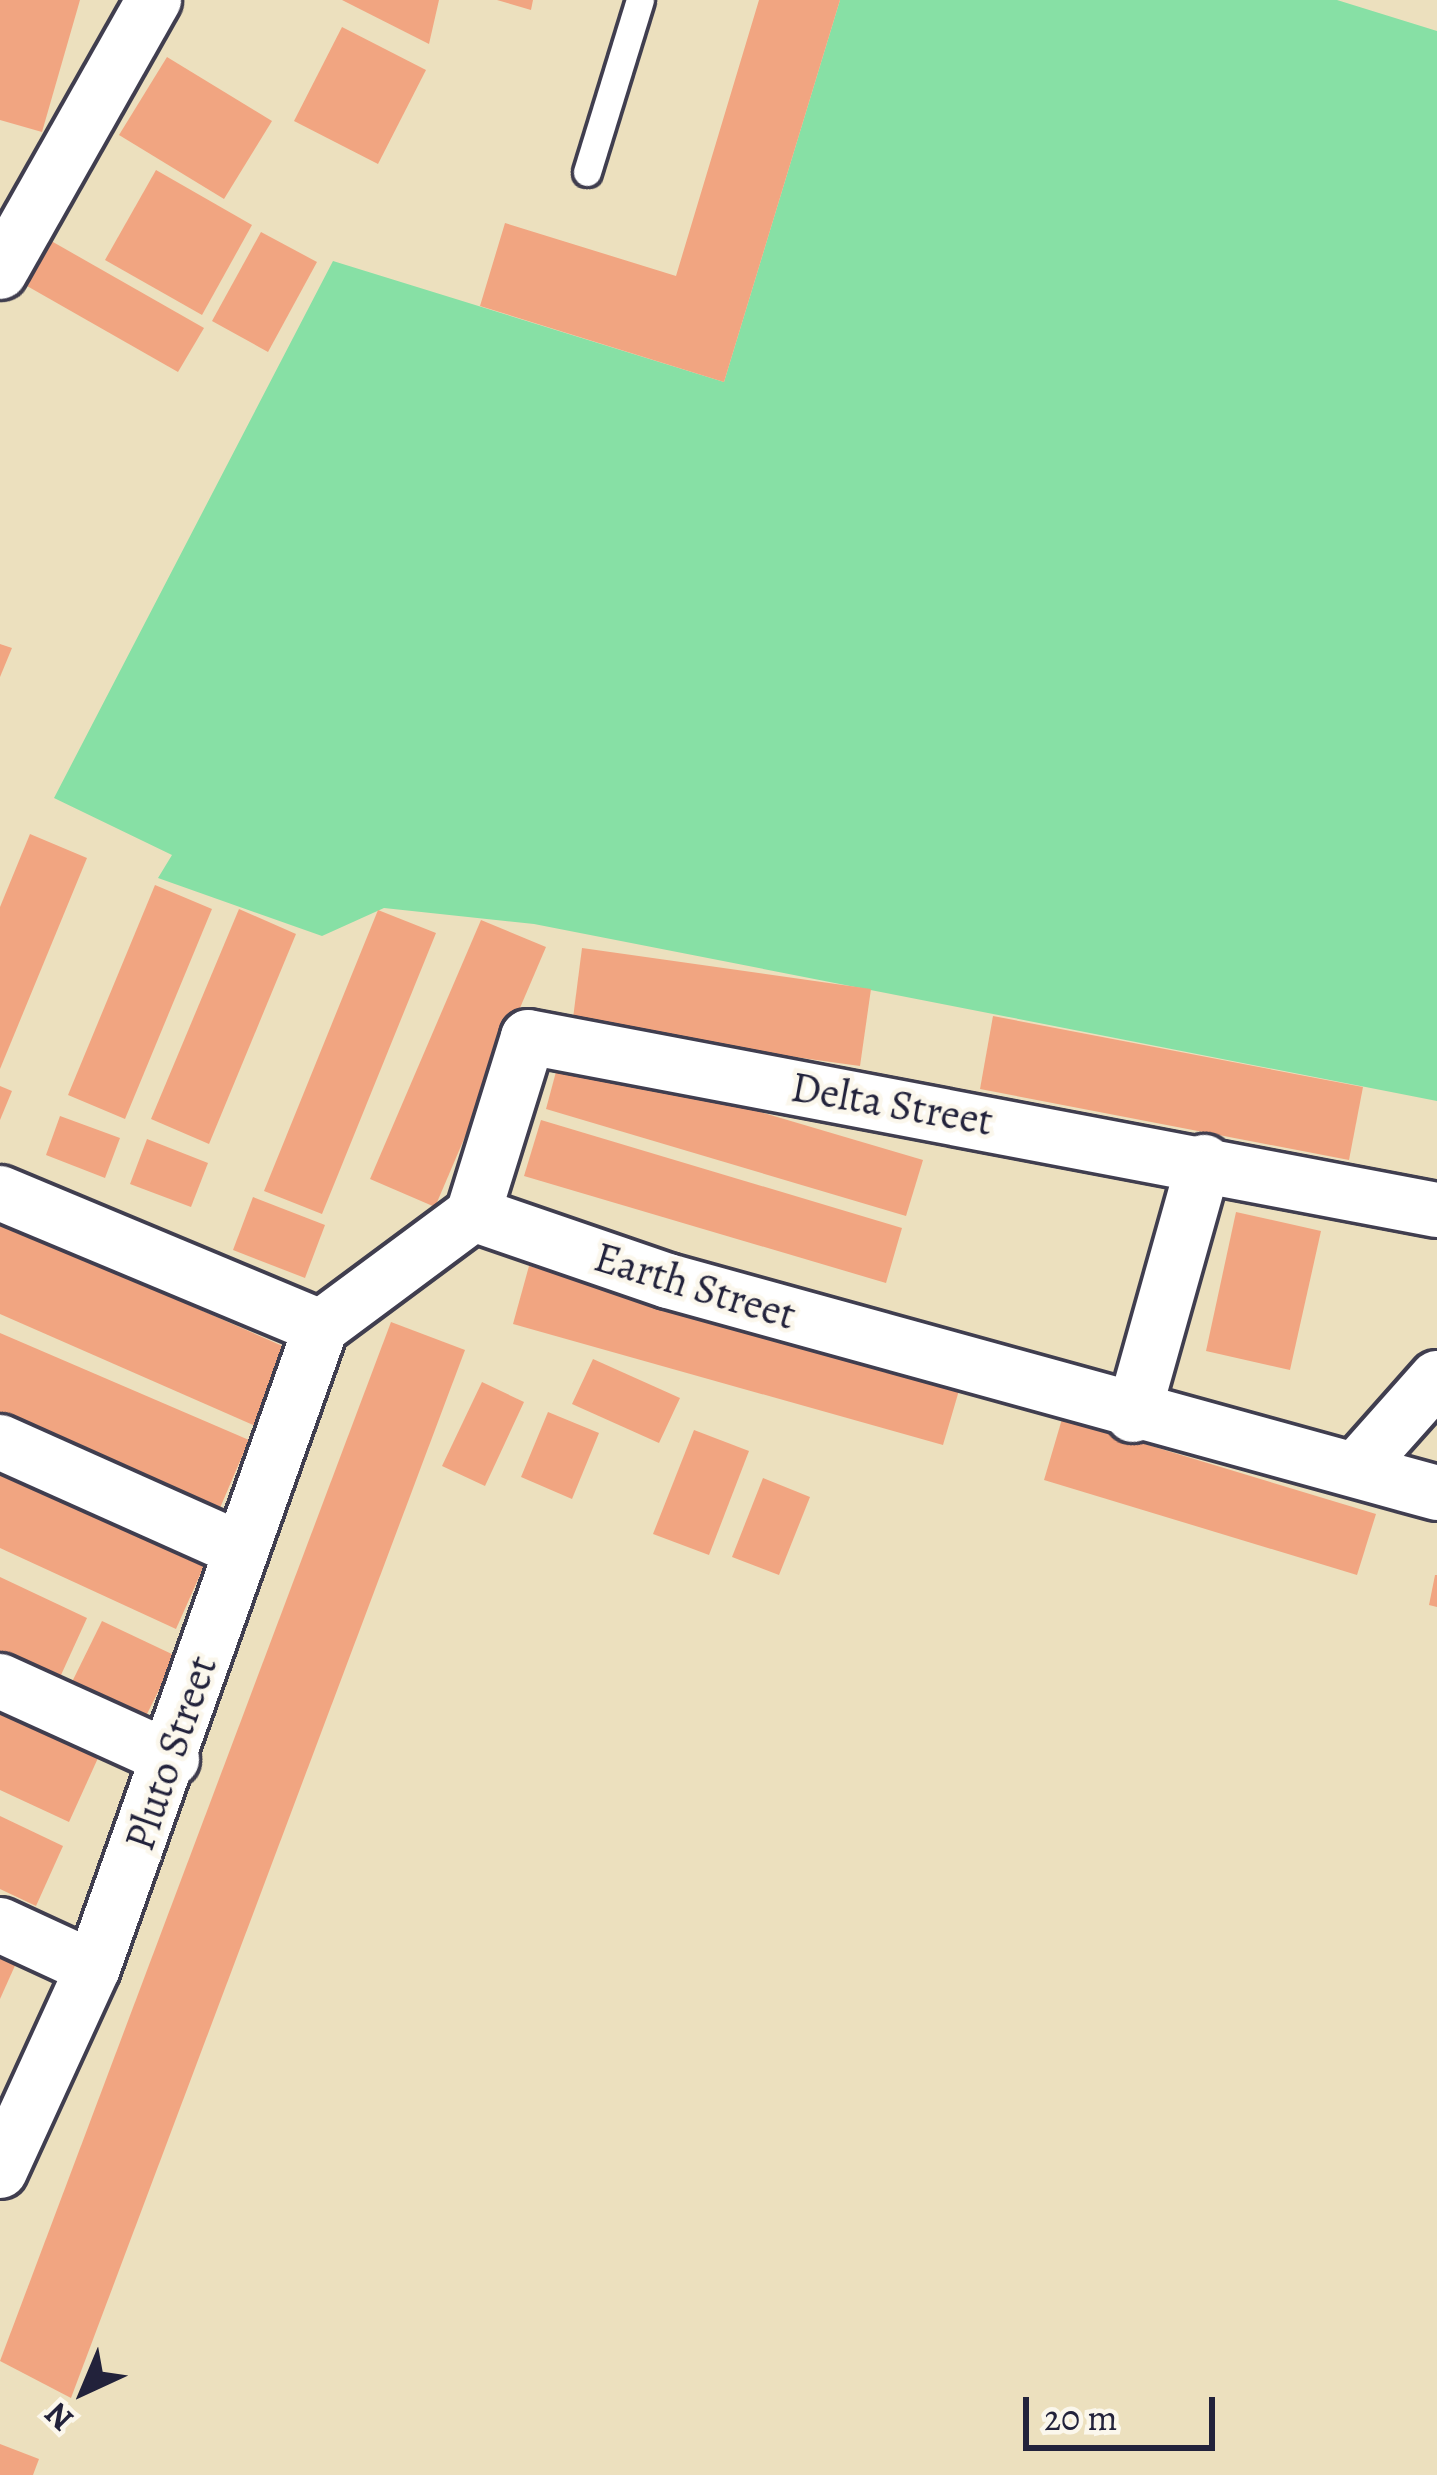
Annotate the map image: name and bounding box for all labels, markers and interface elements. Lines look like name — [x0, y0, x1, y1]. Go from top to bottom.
street label: Delta Street — [787, 1062, 997, 1146]
street label: Earth Street — [588, 1232, 802, 1340]
street label: Pluto Street — [114, 1649, 228, 1857]
north arrow — [24, 2331, 144, 2451]
scale bar — [1029, 2373, 1221, 2447]
text: N — [34, 2393, 83, 2442]
text: 20 m — [1044, 2393, 1117, 2442]

